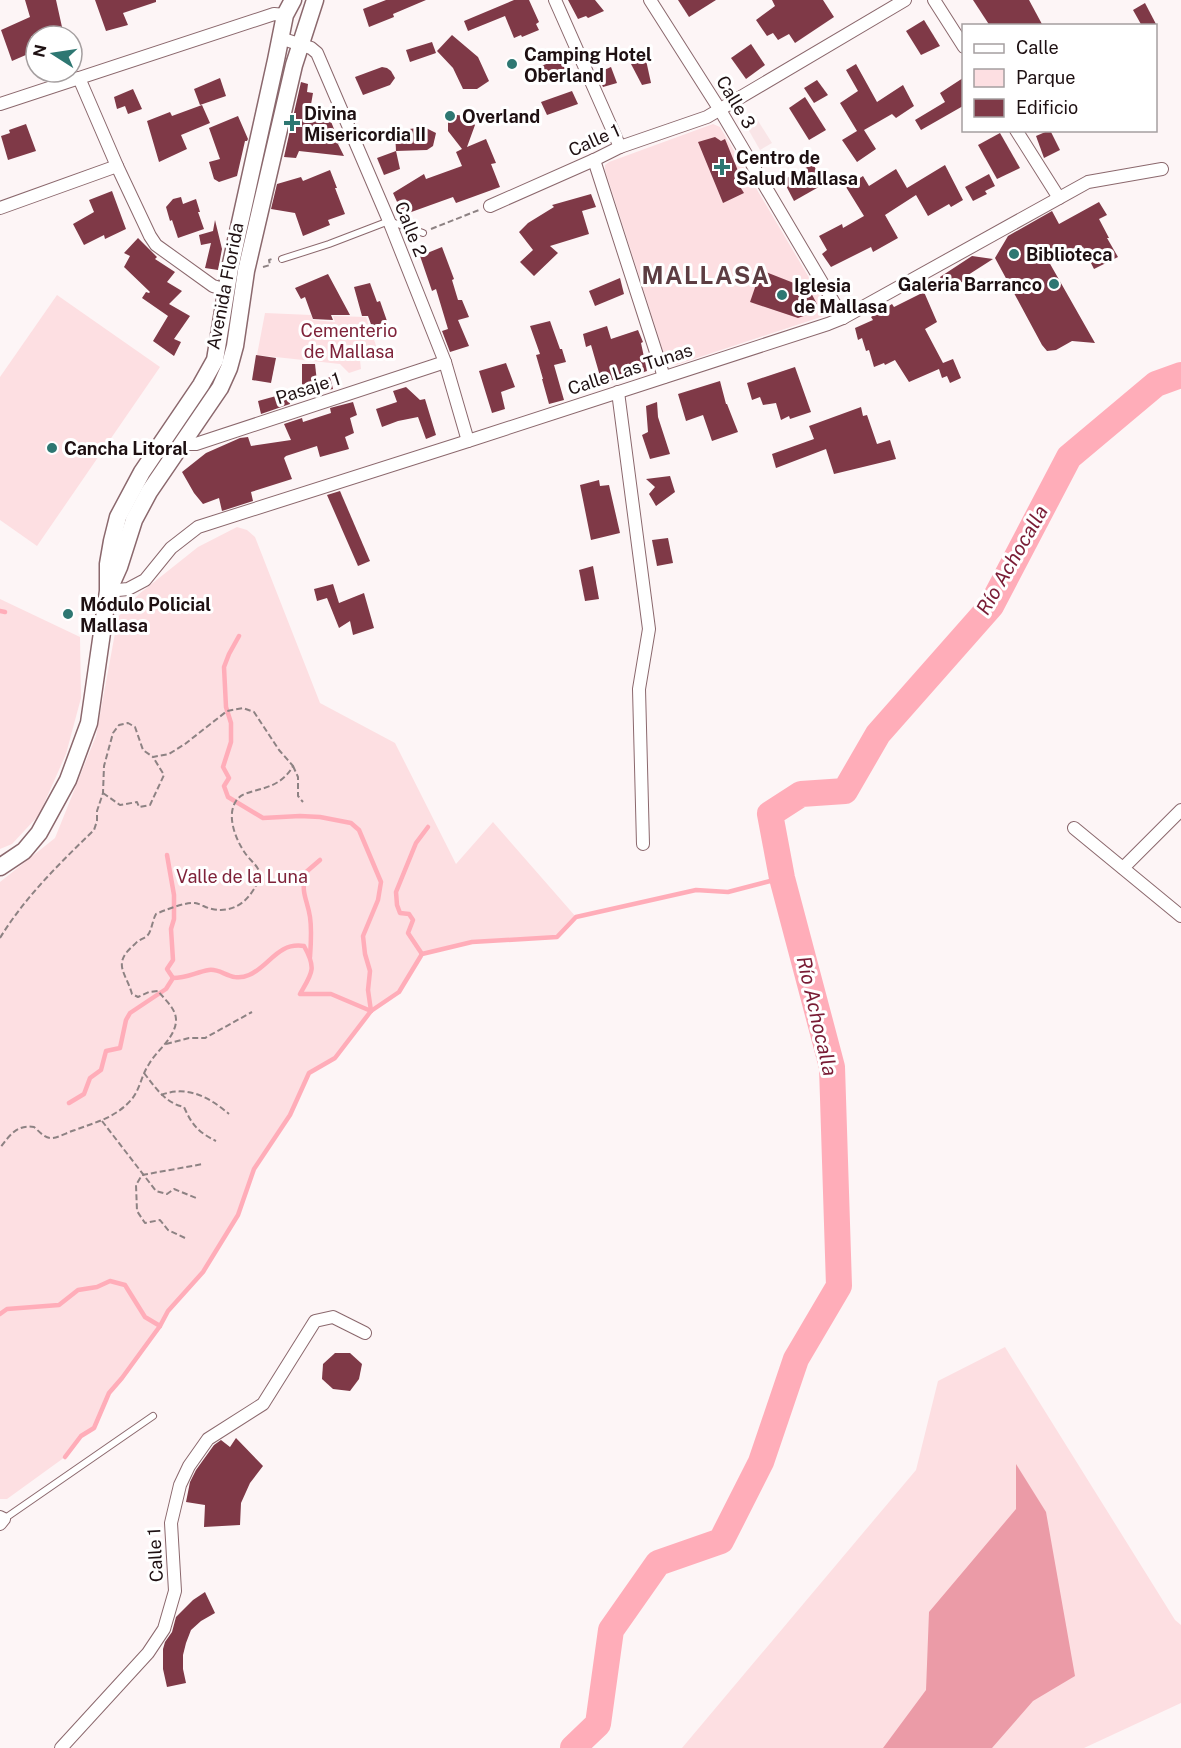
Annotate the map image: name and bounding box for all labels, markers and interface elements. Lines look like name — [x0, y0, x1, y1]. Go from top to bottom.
north arrow — [24, 24, 84, 84]
legend — [962, 24, 1157, 132]
text: Calle — [1016, 37, 1059, 58]
text: N — [29, 43, 50, 59]
place label: Camping Hotel Oberland — [524, 44, 652, 86]
marker: Camping Hotel Oberland — [505, 57, 519, 71]
text: Parque — [1016, 67, 1076, 88]
street label: Calle 3 — [712, 72, 760, 132]
text: Edificio — [1016, 97, 1078, 118]
place label: Divina Misericordia II — [304, 103, 426, 145]
place label: Overland — [462, 106, 540, 127]
marker: Overland — [443, 109, 457, 123]
marker: Divina Misericordia II — [285, 116, 299, 130]
street label: Calle 1 — [565, 119, 623, 161]
place label: Centro de Salud Mallasa — [736, 147, 858, 189]
marker: Centro de Salud Mallasa — [713, 158, 731, 176]
street label: Calle 2 — [390, 198, 432, 260]
street label: Avenida Florida — [202, 221, 248, 351]
place label: Biblioteca — [1026, 244, 1112, 265]
marker: Biblioteca — [1007, 247, 1021, 261]
district label: MALLASA — [642, 261, 770, 289]
place label: Galeria Barranco — [898, 274, 1042, 295]
place label: Iglesia de Mallasa — [794, 275, 887, 317]
marker: Galeria Barranco — [1047, 277, 1061, 291]
marker: Iglesia de Mallasa — [775, 288, 789, 302]
park label: Cementerio de Mallasa — [301, 320, 397, 362]
street label: Calle Las Tunas — [565, 339, 695, 399]
street label: Pasaje 1 — [273, 368, 343, 408]
place label: Cancha Litoral — [64, 438, 188, 459]
marker: Cancha Litoral — [45, 441, 59, 455]
water label: Río Achocalla — [971, 501, 1053, 619]
place label: Módulo Policial Mallasa — [80, 594, 211, 636]
marker: Módulo Policial Mallasa — [61, 607, 75, 621]
park label: Valle de la Luna — [176, 866, 308, 887]
water label: Río Achocalla — [792, 954, 842, 1078]
street label: Calle 1 — [143, 1527, 167, 1583]

